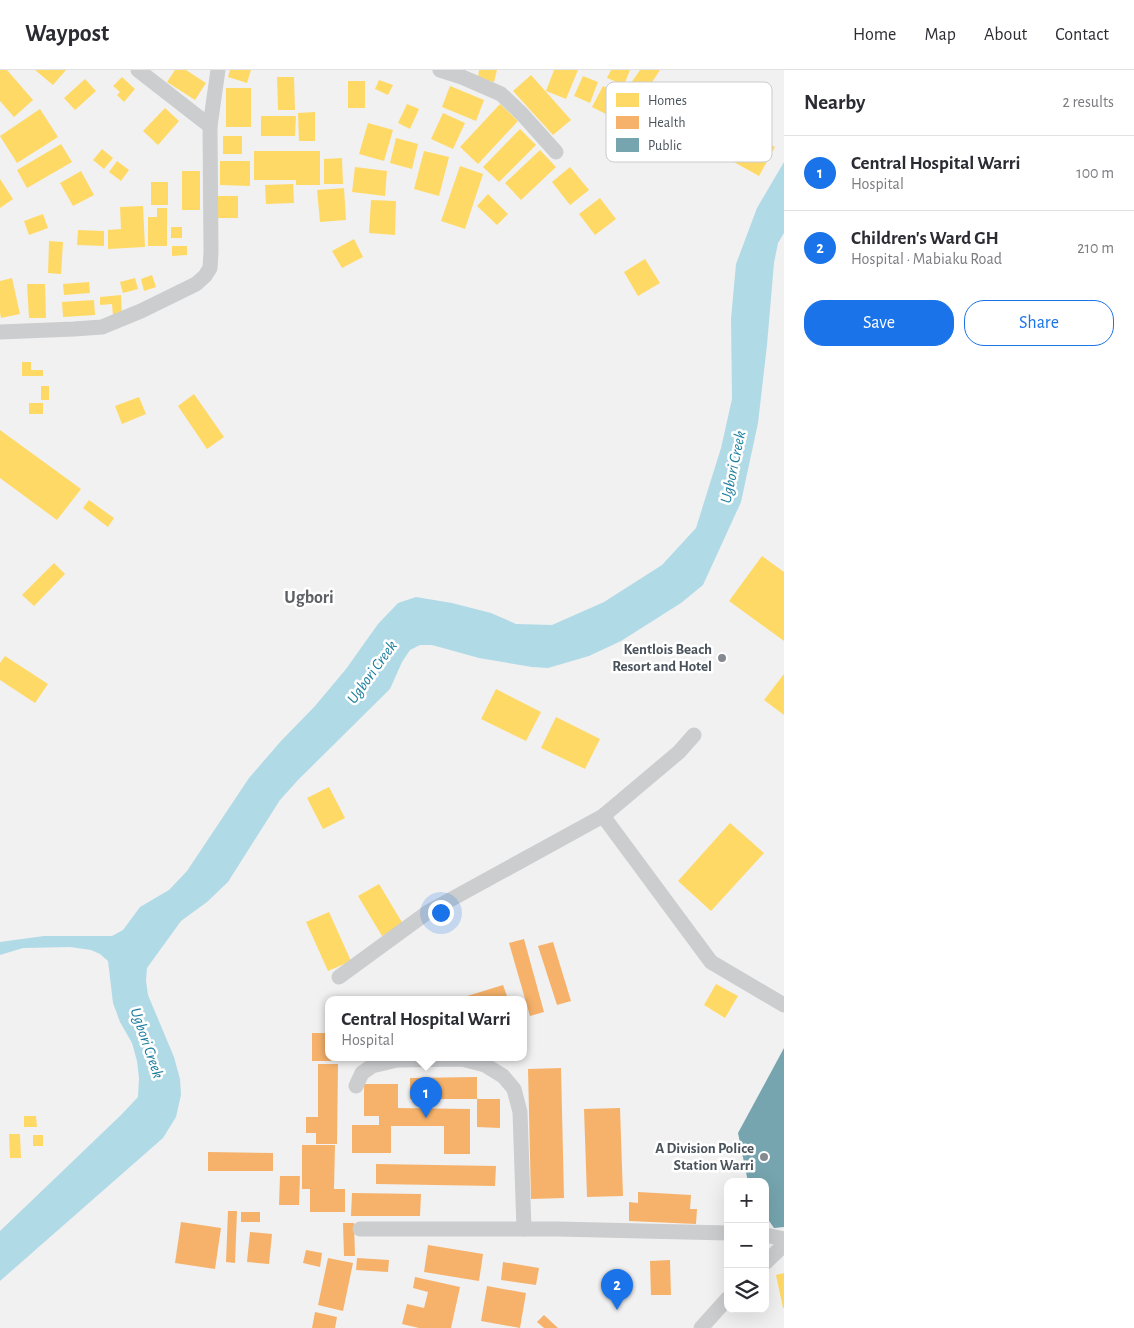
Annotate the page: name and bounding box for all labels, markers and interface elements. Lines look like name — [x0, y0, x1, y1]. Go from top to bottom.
text: Waypost — [25, 22, 109, 46]
text: Home — [853, 26, 896, 44]
text: Map — [924, 26, 956, 44]
text: About — [984, 26, 1027, 44]
text: Contact — [1055, 26, 1109, 44]
legend — [606, 82, 772, 162]
text: Nearby — [804, 92, 865, 113]
text: Homes — [648, 94, 687, 108]
text: 2 results — [1062, 94, 1114, 110]
text: Health — [648, 116, 685, 130]
text: Public — [648, 139, 682, 153]
text: Central Hospital Warri — [851, 154, 1020, 173]
text: 1 — [817, 165, 823, 181]
text: 100 m — [1076, 165, 1114, 181]
text: Hospital — [851, 176, 904, 192]
text: Children's Ward GH — [851, 229, 999, 248]
text: 2 — [816, 240, 824, 256]
text: 210 m — [1077, 240, 1114, 256]
text: Hospital · Mabiaku Road — [851, 251, 1002, 267]
button: Save — [804, 300, 954, 346]
button: Share — [964, 300, 1114, 346]
water label: Ugbori Creek — [718, 429, 748, 505]
district label: Ugbori — [284, 589, 334, 607]
water label: Ugbori Creek — [344, 638, 400, 706]
place label: Kentlois Beach Resort and Hotel — [612, 642, 712, 674]
marker: Kentlois Beach Resort and Hotel — [716, 652, 728, 664]
your location — [428, 900, 454, 926]
popup — [325, 996, 527, 1061]
water label: Ugbori Creek — [127, 1006, 167, 1080]
text: Central Hospital Warri — [341, 1010, 511, 1029]
text: Hospital — [341, 1032, 394, 1048]
pin: 1 — [410, 1077, 442, 1118]
place label: A Division Police Station Warri — [655, 1141, 754, 1173]
marker: A Division Police Station Warri — [758, 1151, 770, 1163]
map controls — [724, 1178, 769, 1313]
button: + — [724, 1178, 769, 1223]
button: − — [724, 1223, 769, 1268]
button: layers — [724, 1268, 769, 1313]
pin: 2 — [601, 1269, 633, 1310]

